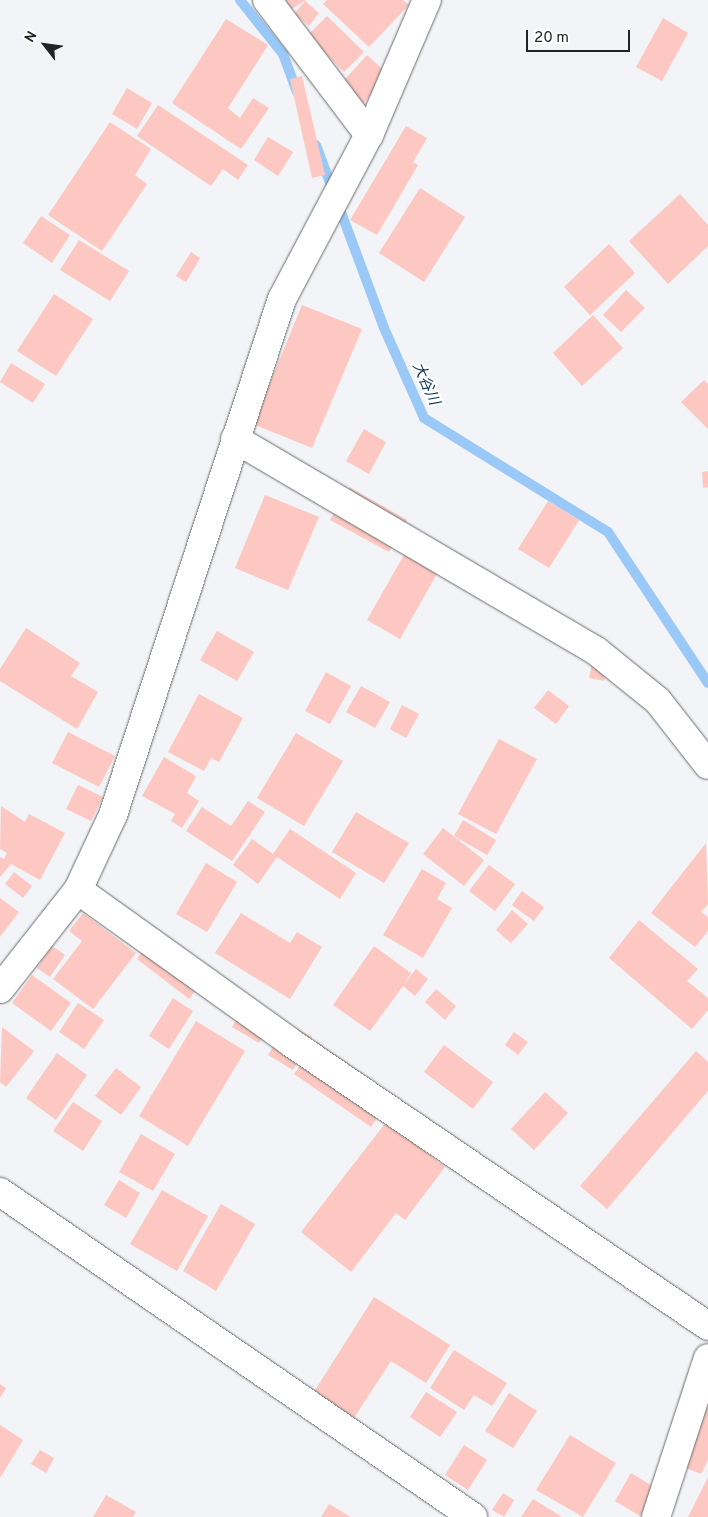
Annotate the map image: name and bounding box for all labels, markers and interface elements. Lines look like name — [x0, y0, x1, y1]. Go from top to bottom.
north arrow — [20, 20, 70, 70]
scale bar — [528, 20, 632, 52]
text: N — [22, 29, 41, 46]
text: 20 m — [534, 29, 569, 48]
water label: 大谷川 — [408, 360, 442, 408]

